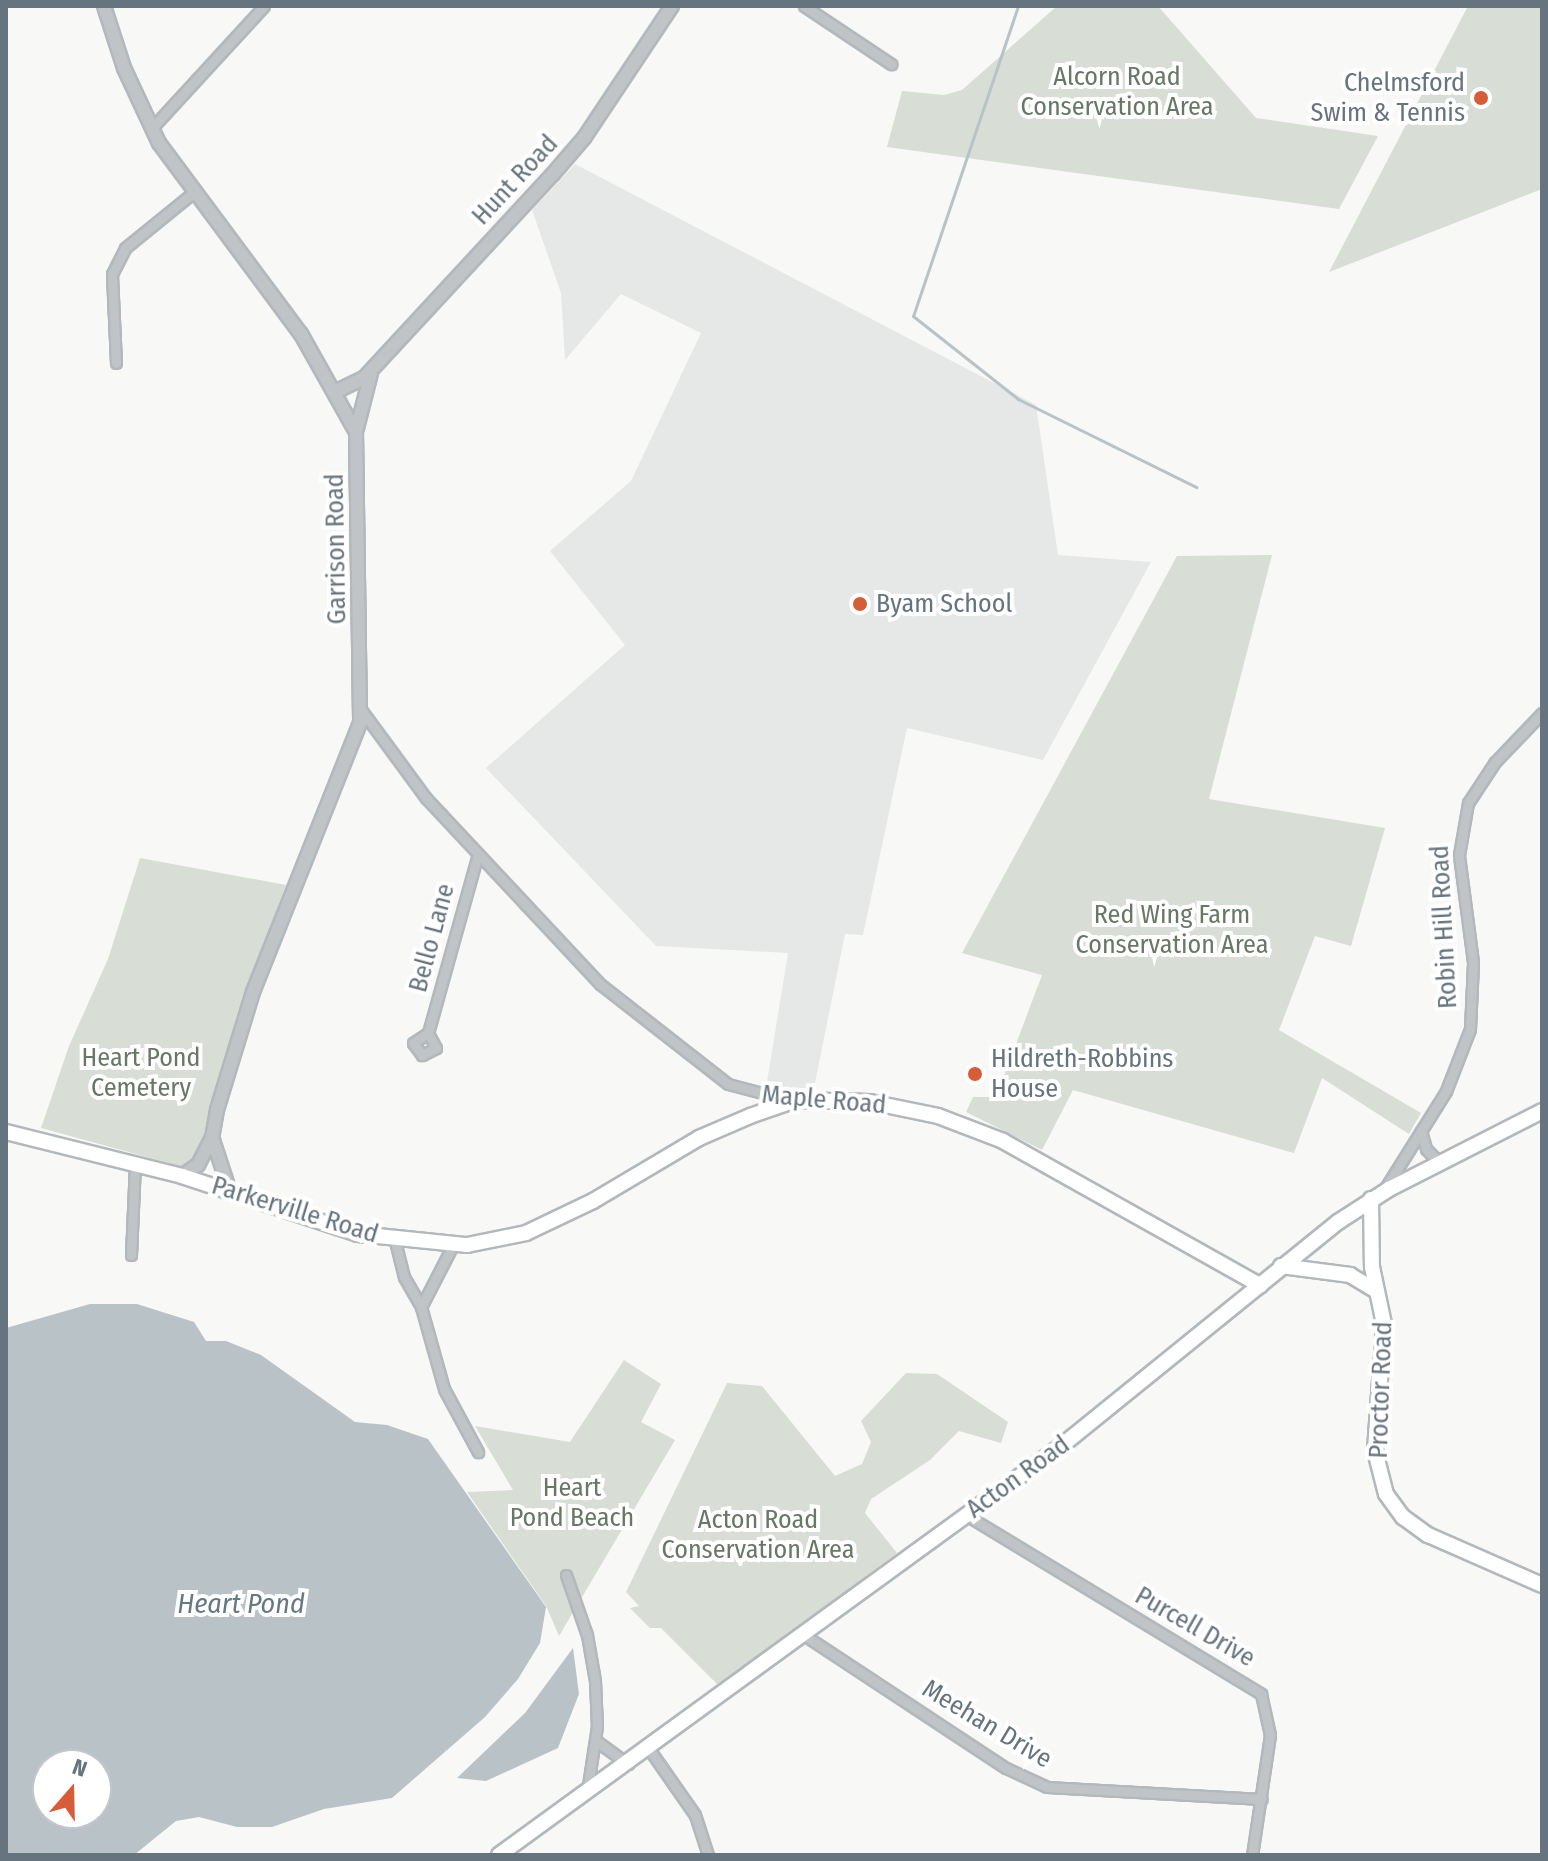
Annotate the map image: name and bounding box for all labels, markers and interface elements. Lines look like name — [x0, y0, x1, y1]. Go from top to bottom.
park label: Alcorn Road Conservation Area — [1021, 61, 1213, 122]
place label: Chelmsford Swim & Tennis — [1311, 67, 1465, 128]
marker: Chelmsford Swim & Tennis — [1472, 89, 1490, 107]
street label: Hunt Road — [466, 129, 564, 231]
street label: Garrison Road — [319, 473, 353, 625]
place label: Byam School — [876, 588, 1012, 620]
marker: Byam School — [851, 595, 869, 613]
street label: Robin Hill Road — [1424, 844, 1464, 1010]
street label: Bello Lane — [403, 880, 461, 996]
park label: Red Wing Farm Conservation Area — [1076, 899, 1268, 960]
park label: Heart Pond Cemetery — [82, 1042, 200, 1104]
place label: Hildreth-Robbins House — [991, 1043, 1173, 1104]
marker: Hildreth-Robbins House — [966, 1065, 984, 1083]
street label: Maple Road — [761, 1079, 887, 1121]
street label: Parkerville Road — [208, 1170, 382, 1250]
street label: Proctor Road — [1363, 1321, 1399, 1459]
street label: Acton Road — [960, 1429, 1076, 1525]
park label: Heart Pond Beach — [510, 1472, 634, 1534]
park label: Acton Road Conservation Area — [662, 1504, 854, 1566]
street label: Purcell Drive — [1129, 1580, 1261, 1674]
water label: Heart Pond — [177, 1587, 305, 1621]
street label: Meehan Drive — [917, 1673, 1057, 1775]
north arrow — [32, 1749, 112, 1829]
text: N — [69, 1753, 91, 1783]

